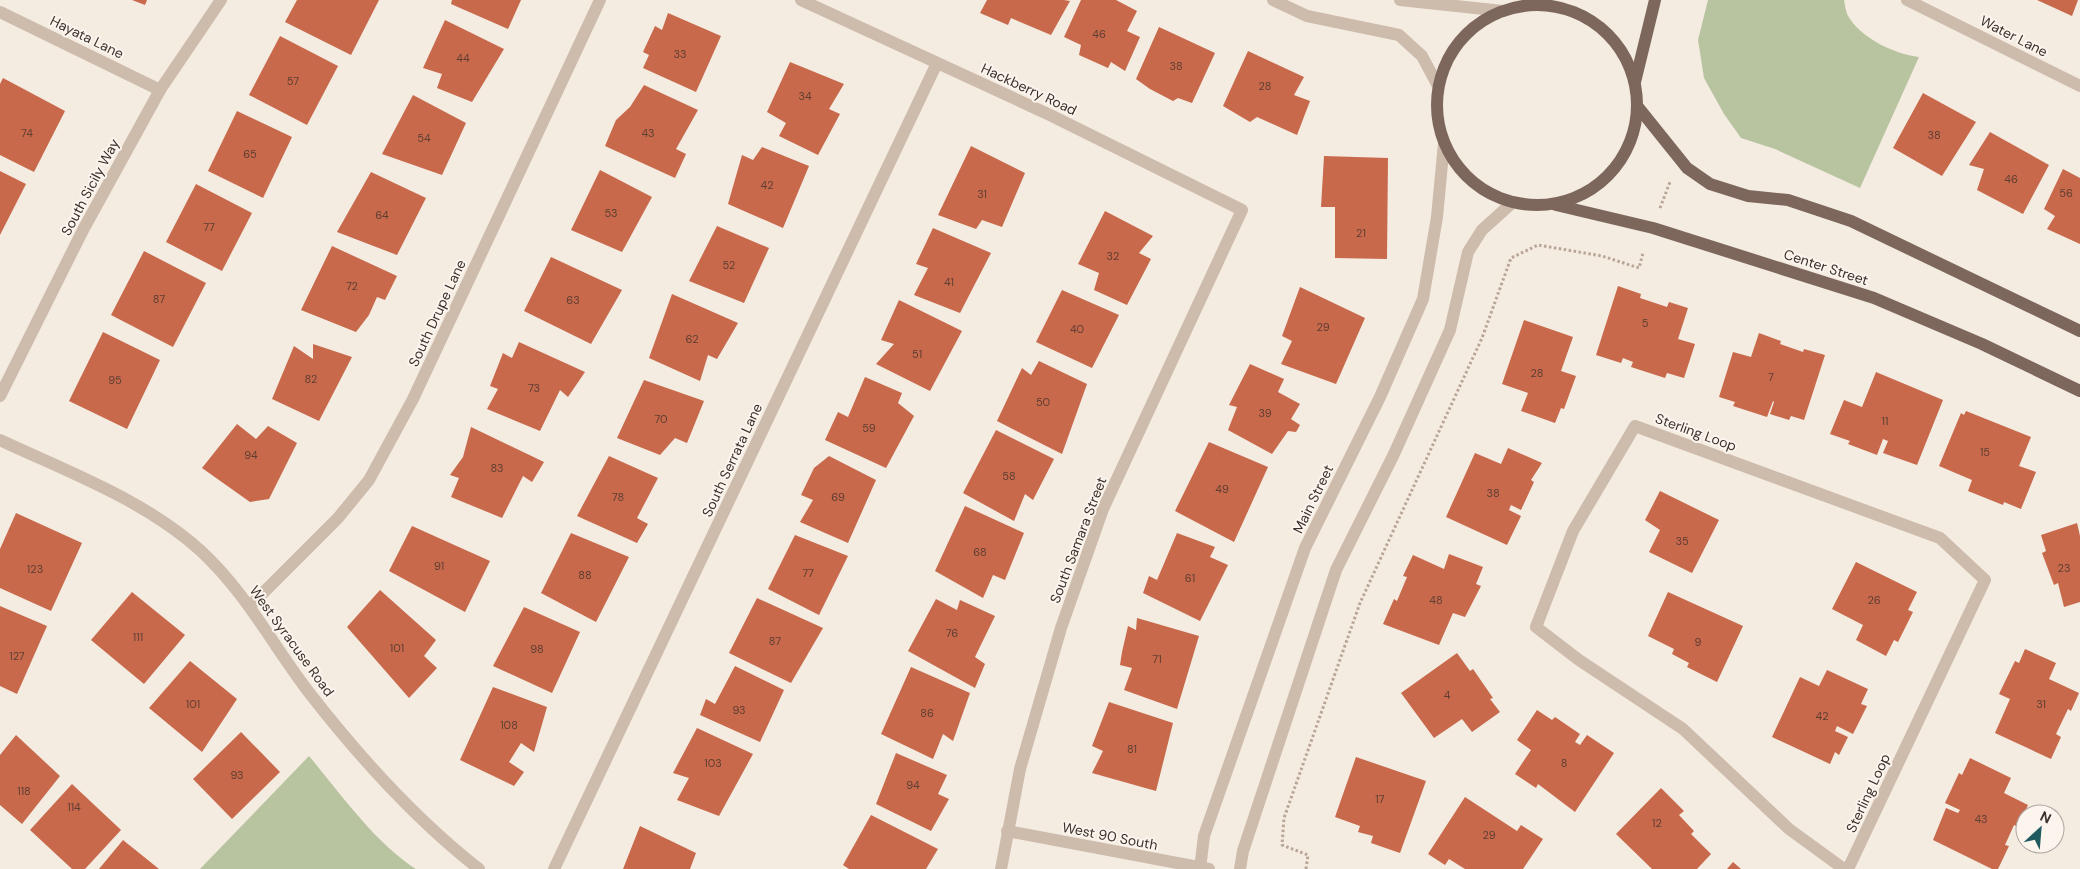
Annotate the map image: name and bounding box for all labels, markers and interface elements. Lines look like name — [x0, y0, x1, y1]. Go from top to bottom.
street label: Hayata Lane — [47, 11, 127, 63]
street label: Water Lane — [1977, 11, 2051, 61]
house number: 46 — [1092, 27, 1106, 41]
house number: 33 — [673, 47, 687, 61]
house number: 44 — [456, 51, 470, 65]
street label: Hackberry Road — [978, 59, 1080, 119]
house number: 38 — [1169, 59, 1183, 73]
house number: 57 — [287, 74, 299, 88]
house number: 28 — [1259, 79, 1271, 93]
house number: 34 — [798, 89, 812, 103]
house number: 74 — [21, 126, 33, 140]
house number: 43 — [641, 126, 655, 140]
house number: 38 — [1927, 128, 1941, 142]
house number: 54 — [417, 131, 431, 145]
street label: South Sicily Way — [57, 135, 123, 239]
house number: 65 — [243, 147, 257, 161]
house number: 46 — [2004, 172, 2018, 186]
house number: 42 — [760, 178, 774, 192]
house number: 56 — [2059, 186, 2073, 200]
house number: 31 — [977, 187, 987, 201]
house number: 53 — [604, 206, 618, 220]
house number: 64 — [375, 208, 389, 222]
house number: 77 — [203, 220, 215, 234]
house number: 21 — [1356, 226, 1366, 240]
street label: Center Street — [1781, 245, 1871, 289]
house number: 32 — [1107, 249, 1119, 263]
street label: South Drupe Lane — [404, 257, 470, 369]
house number: 52 — [723, 258, 735, 272]
house number: 41 — [944, 275, 954, 289]
house number: 72 — [346, 279, 358, 293]
house number: 87 — [153, 292, 165, 306]
house number: 63 — [566, 293, 580, 307]
house number: 5 — [1642, 316, 1649, 330]
house number: 29 — [1316, 320, 1330, 334]
house number: 40 — [1070, 322, 1084, 336]
house number: 62 — [686, 332, 698, 346]
house number: 51 — [912, 347, 922, 361]
house number: 28 — [1531, 366, 1543, 380]
house number: 7 — [1768, 370, 1774, 384]
house number: 82 — [305, 372, 317, 386]
house number: 95 — [108, 373, 122, 387]
house number: 73 — [528, 381, 540, 395]
house number: 50 — [1036, 395, 1050, 409]
street label: South Serrata Lane — [698, 400, 766, 520]
house number: 39 — [1258, 406, 1272, 420]
street label: Sterling Loop — [1653, 409, 1739, 455]
house number: 70 — [654, 412, 668, 426]
house number: 11 — [1882, 414, 1888, 428]
house number: 59 — [862, 421, 876, 435]
house number: 15 — [1980, 445, 1990, 459]
house number: 94 — [244, 448, 258, 462]
house number: 83 — [490, 461, 504, 475]
street label: Main Street — [1289, 462, 1337, 536]
house number: 58 — [1002, 469, 1016, 483]
street label: South Samara Street — [1046, 474, 1110, 606]
house number: 49 — [1215, 482, 1229, 496]
house number: 38 — [1486, 486, 1500, 500]
house number: 78 — [612, 490, 624, 504]
house number: 69 — [831, 490, 845, 504]
house number: 35 — [1675, 534, 1689, 548]
house number: 68 — [973, 545, 987, 559]
house number: 91 — [434, 559, 444, 573]
house number: 23 — [2058, 561, 2070, 575]
house number: 123 — [27, 562, 43, 576]
house number: 77 — [802, 566, 814, 580]
house number: 88 — [578, 568, 592, 582]
house number: 61 — [1185, 571, 1195, 585]
street label: West Syracuse Road — [246, 582, 338, 700]
house number: 48 — [1429, 593, 1443, 607]
house number: 26 — [1867, 593, 1881, 607]
house number: 76 — [946, 626, 958, 640]
house number: 111 — [133, 630, 143, 644]
house number: 87 — [769, 634, 781, 648]
house number: 9 — [1695, 635, 1702, 649]
house number: 101 — [390, 641, 404, 655]
house number: 98 — [530, 642, 544, 656]
house number: 127 — [9, 649, 25, 663]
house number: 71 — [1152, 652, 1162, 666]
house number: 4 — [1444, 688, 1451, 702]
house number: 101 — [186, 697, 200, 711]
house number: 31 — [2036, 697, 2046, 711]
house number: 93 — [732, 703, 746, 717]
house number: 86 — [920, 706, 934, 720]
house number: 42 — [1815, 709, 1829, 723]
house number: 108 — [500, 718, 518, 732]
house number: 81 — [1127, 742, 1137, 756]
street label: Sterling Loop — [1842, 750, 1894, 835]
house number: 103 — [704, 756, 722, 770]
house number: 8 — [1561, 756, 1567, 770]
house number: 93 — [230, 768, 244, 782]
house number: 94 — [906, 778, 920, 792]
house number: 118 — [17, 784, 31, 798]
house number: 17 — [1375, 792, 1385, 806]
house number: 114 — [67, 800, 81, 814]
north arrow — [2015, 804, 2065, 854]
text: N — [2037, 807, 2054, 828]
house number: 43 — [1974, 812, 1988, 826]
house number: 12 — [1652, 816, 1662, 830]
street label: West 90 South — [1061, 818, 1159, 854]
house number: 29 — [1482, 828, 1496, 842]

